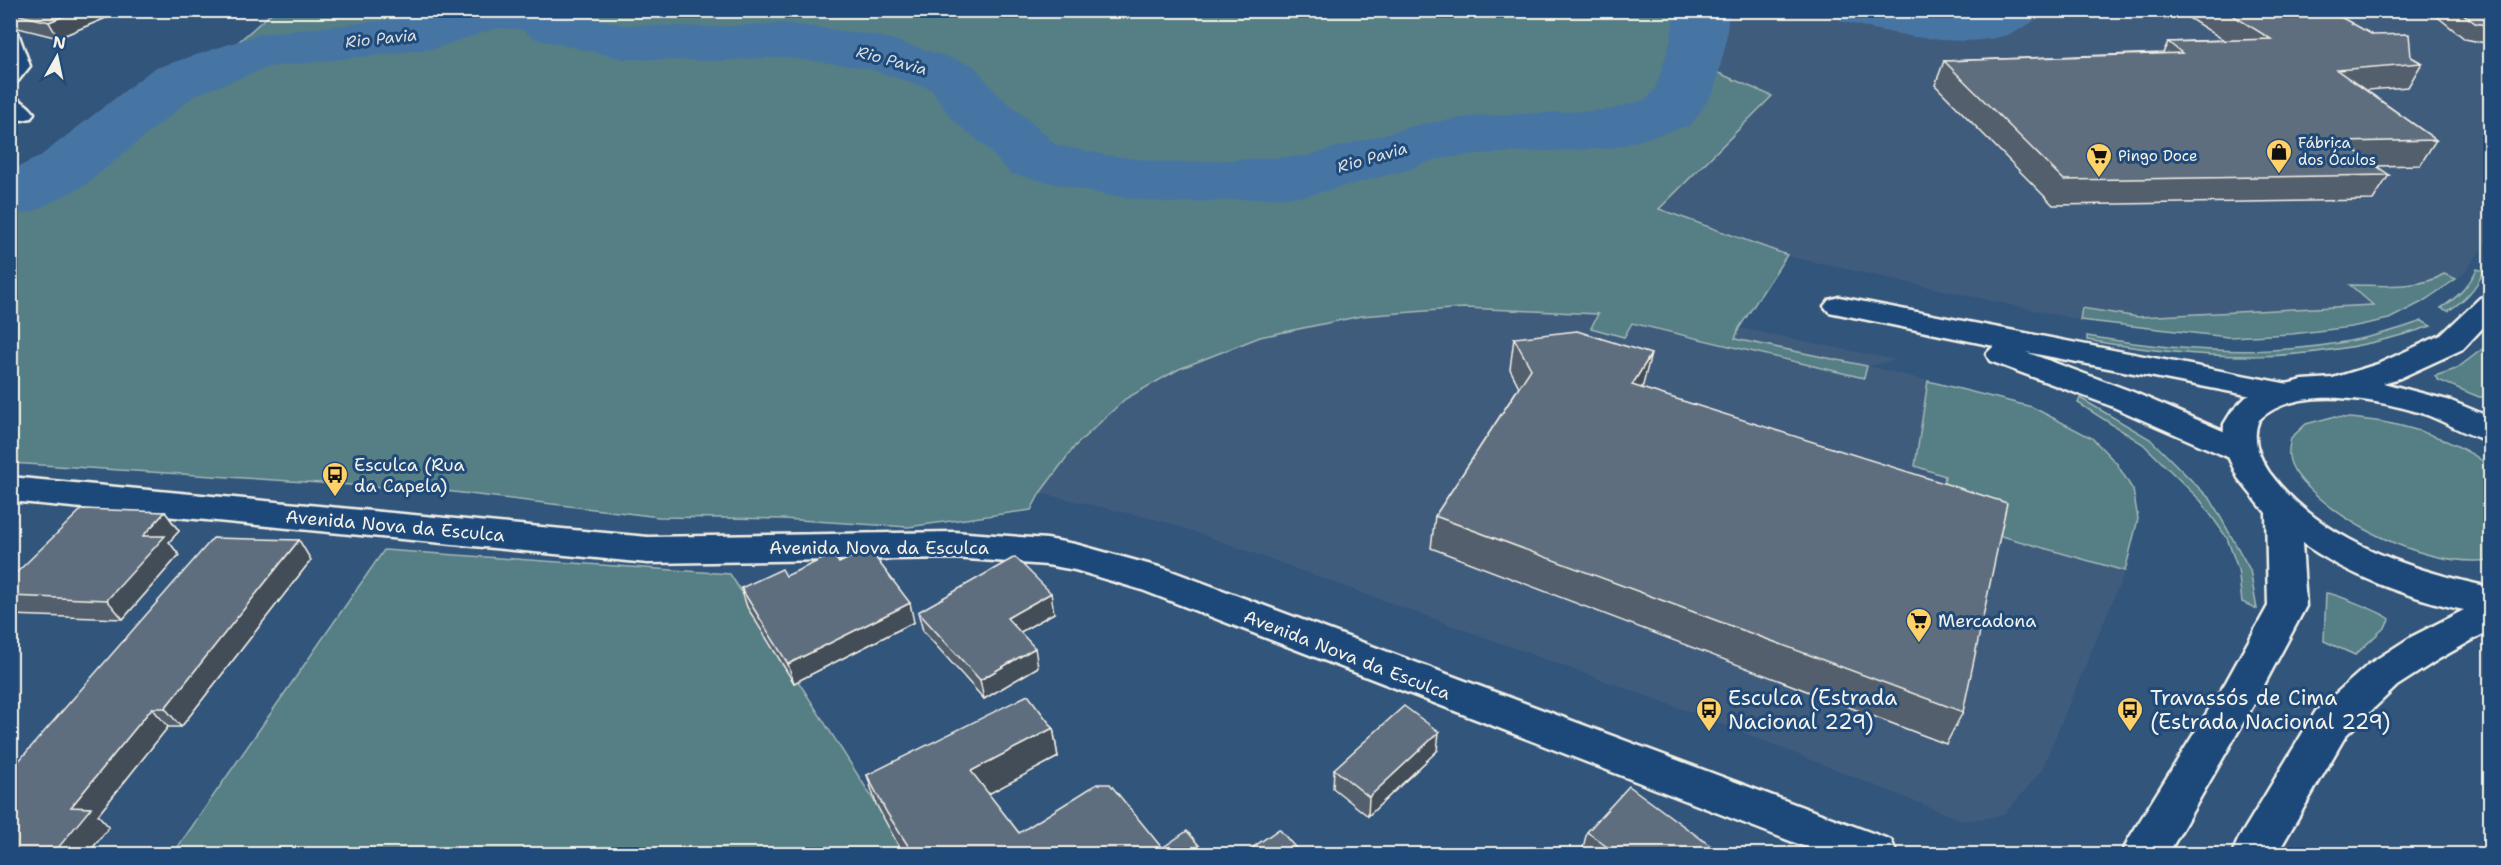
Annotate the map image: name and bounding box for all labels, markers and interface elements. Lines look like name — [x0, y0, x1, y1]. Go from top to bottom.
water label: Rio Pavia — [344, 24, 418, 53]
north arrow — [27, 27, 87, 87]
text: N — [51, 31, 67, 54]
water label: Rio Pavia — [854, 41, 929, 80]
place label: Fábrica dos Óculos — [2298, 133, 2376, 170]
water label: Rio Pavia — [1335, 137, 1410, 178]
shop icon: Fábrica dos Óculos — [2264, 137, 2294, 175]
supermarket icon: Pingo Doce — [2084, 141, 2114, 179]
place label: Pingo Doce — [2118, 146, 2198, 166]
place label: Esculca (Rua da Capela) — [354, 453, 465, 498]
bus stop icon: Esculca (Rua da Capela) — [320, 460, 350, 498]
street label: Avenida Nova da Esculca — [284, 504, 506, 548]
street label: Avenida Nova da Esculca — [769, 536, 989, 560]
street label: Avenida Nova da Esculca — [1240, 604, 1454, 706]
supermarket icon: Mercadona — [1904, 606, 1934, 644]
place label: Mercadona — [1938, 609, 2037, 633]
place label: Esculca (Estrada Nacional 229) — [1728, 684, 1897, 736]
place label: Travassós de Cima (Estrada Nacional 229) — [2150, 684, 2390, 736]
bus stop icon: Esculca (Estrada Nacional 229) — [1694, 695, 1724, 733]
bus stop icon: Travassós de Cima (Estrada Nacional 229) — [2115, 695, 2145, 733]

